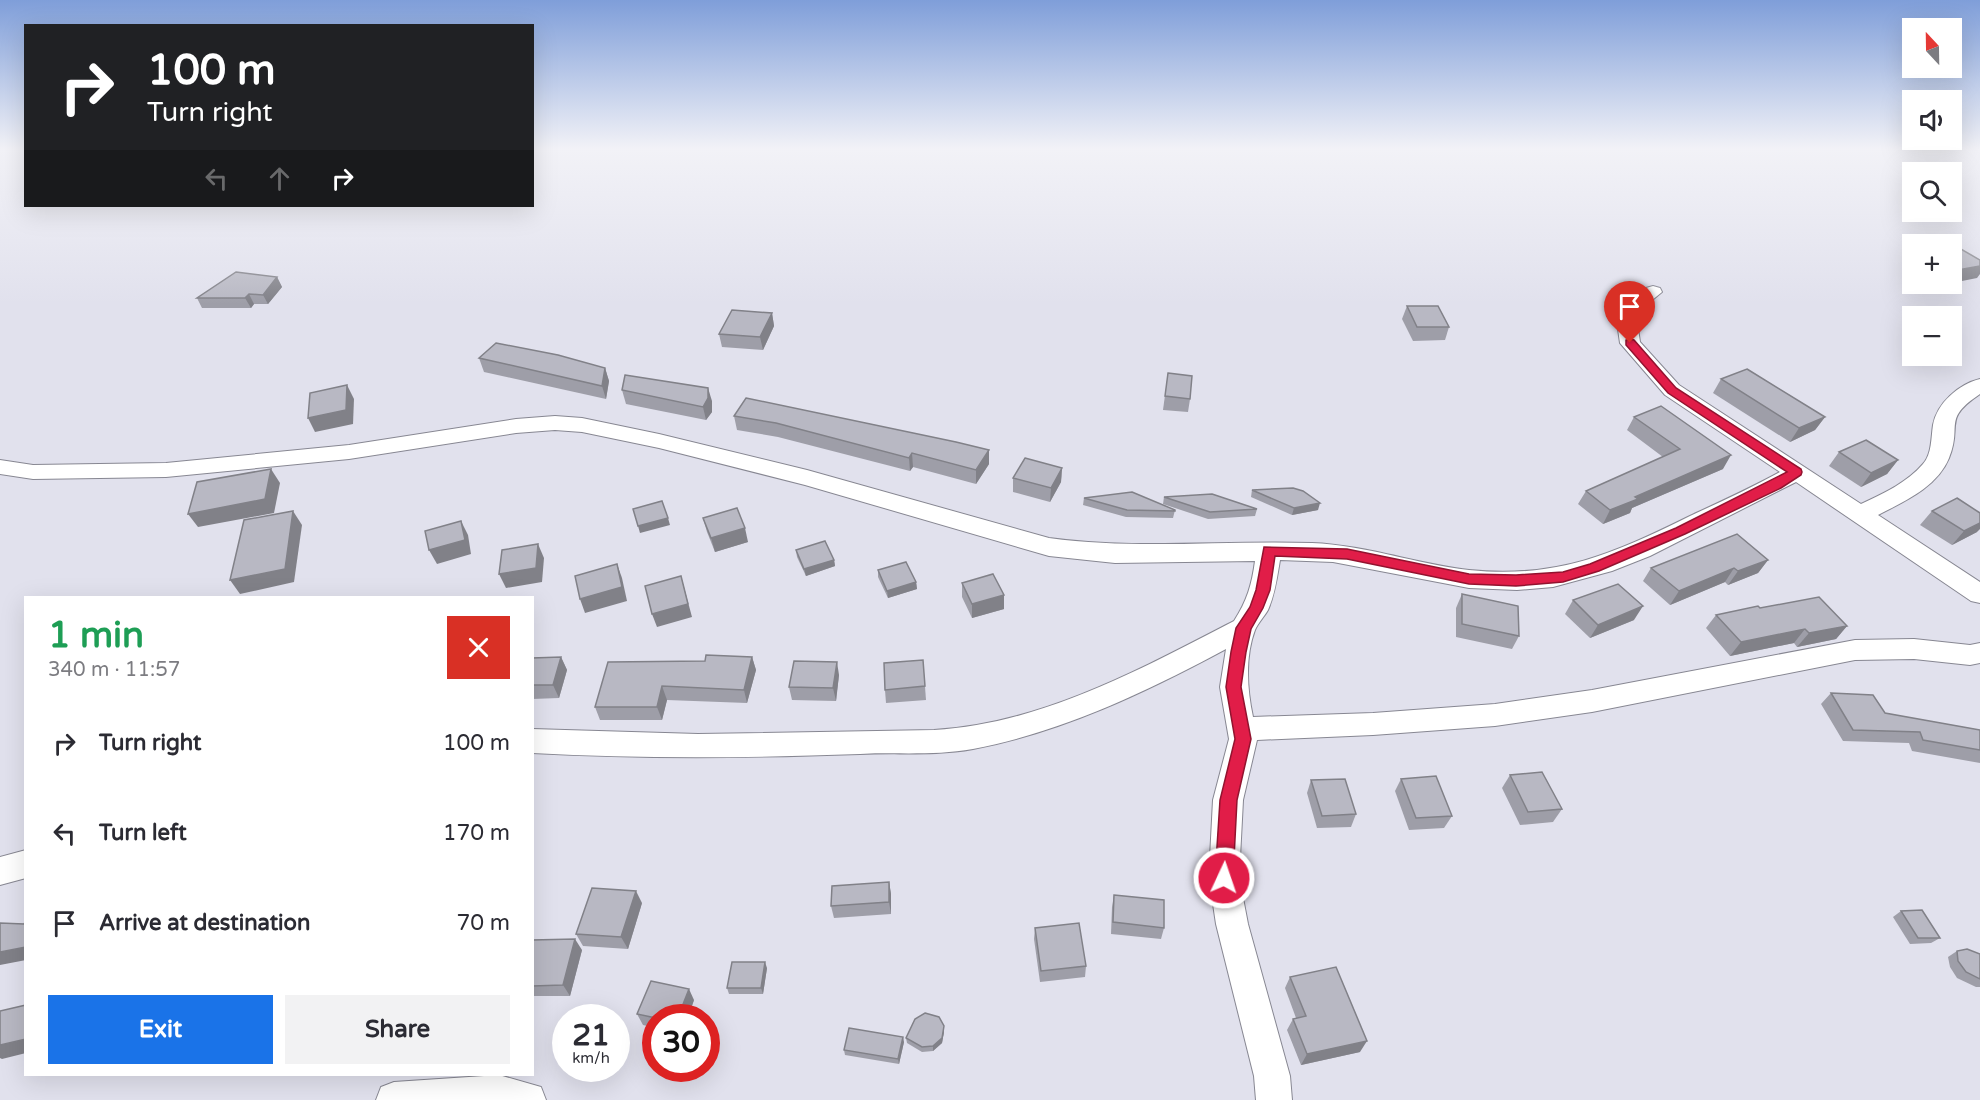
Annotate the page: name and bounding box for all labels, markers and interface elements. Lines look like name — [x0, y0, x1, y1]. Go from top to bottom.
north arrow — [1902, 18, 1962, 78]
map controls — [1902, 18, 1962, 366]
text: 100 m — [147, 45, 276, 96]
icon: right — [48, 48, 126, 126]
button: sound — [1902, 90, 1962, 150]
text: Turn right — [147, 96, 273, 129]
icon: left — [200, 162, 233, 195]
icon: ahead — [263, 162, 296, 195]
icon: right — [326, 162, 359, 195]
button: search — [1902, 162, 1962, 222]
button: + — [1902, 234, 1962, 294]
pin — [1604, 281, 1655, 343]
icon: arrive — [1613, 290, 1646, 323]
button: − — [1902, 306, 1962, 366]
text: 1 min — [48, 614, 144, 657]
button: close — [447, 616, 510, 679]
text: 340 m · 11:57 — [48, 658, 180, 682]
icon: right — [48, 727, 81, 760]
text: Turn right — [99, 730, 201, 756]
text: 100 m — [443, 730, 510, 756]
icon: left — [48, 817, 81, 850]
text: Turn left — [99, 820, 187, 846]
text: 170 m — [443, 820, 510, 846]
position arrow — [1192, 846, 1256, 910]
icon: arrive — [48, 907, 81, 940]
text: Arrive at destination — [99, 910, 310, 936]
text: 70 m — [456, 910, 510, 936]
button: Exit — [48, 995, 273, 1064]
button: Share — [285, 995, 510, 1064]
speed limit sign: 30 — [642, 1004, 720, 1082]
text: 21 — [572, 1017, 610, 1054]
text: km/h — [572, 1049, 610, 1067]

